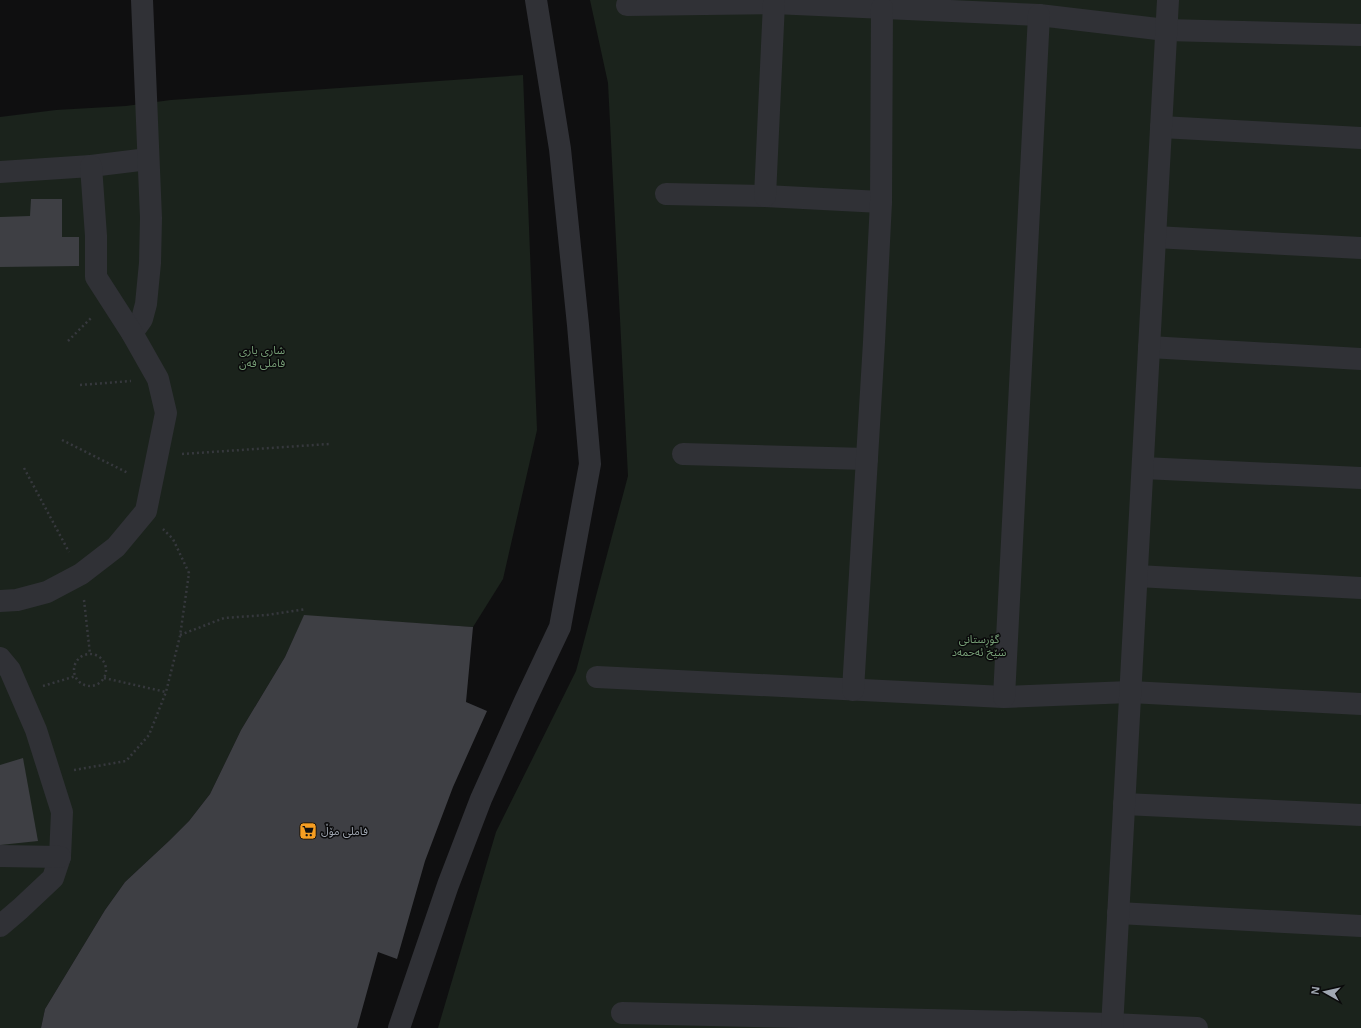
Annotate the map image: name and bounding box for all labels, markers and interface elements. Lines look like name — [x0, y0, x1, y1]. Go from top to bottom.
park label: شاری یاری فاملی فەن — [239, 344, 285, 370]
park label: گۆڕستانی شێخ ئەحمەد — [952, 633, 1007, 660]
supermarket icon: فاملی مۆڵ — [298, 821, 318, 841]
place label: فاملی مۆڵ — [321, 823, 368, 838]
north arrow — [1305, 972, 1345, 1012]
text: N — [1309, 986, 1322, 995]

